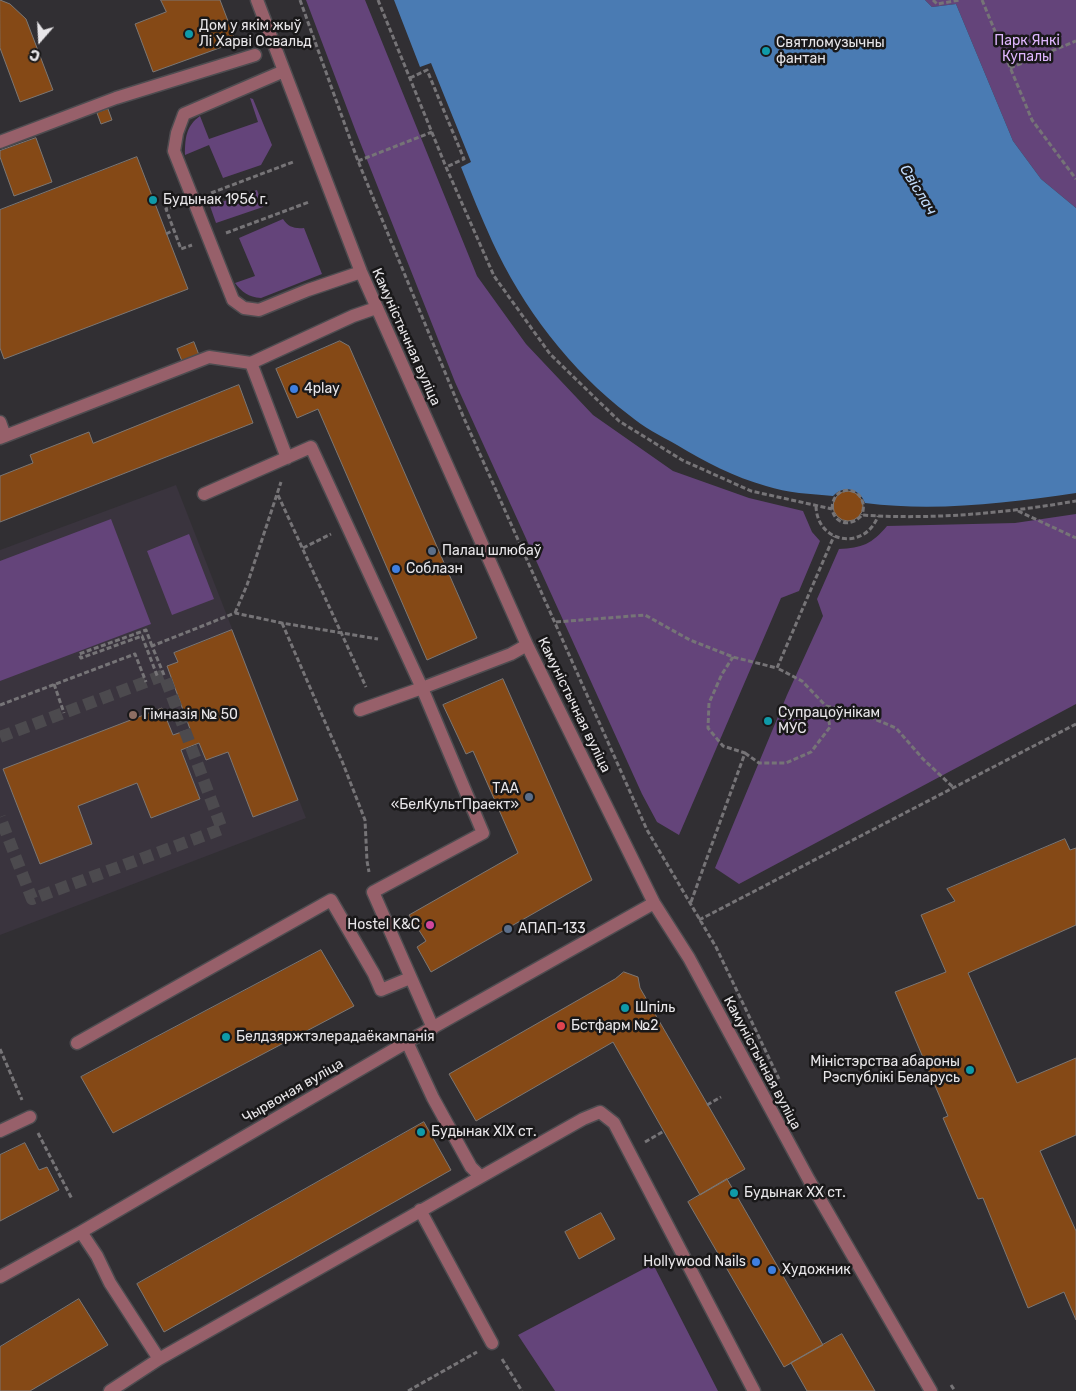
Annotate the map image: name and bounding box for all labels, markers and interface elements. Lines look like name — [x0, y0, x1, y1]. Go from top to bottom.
north arrow — [15, 15, 65, 65]
place label: Дом у якім жыў Лі Харві Освальд — [199, 18, 312, 50]
marker: Дом у якім жыў Лі Харві Освальд — [183, 28, 195, 40]
park label: Парк Янкі Купалы — [994, 33, 1060, 65]
place label: Святломузычны фантан — [776, 35, 885, 68]
text: С — [28, 45, 42, 64]
marker: Святломузычны фантан — [760, 45, 772, 57]
water label: Свіслач — [895, 161, 941, 219]
place label: Будынак 1956 г. — [163, 192, 268, 208]
marker: Будынак 1956 г. — [147, 194, 159, 206]
street label: Камуністычная вуліца — [368, 266, 444, 408]
place label: 4play — [304, 381, 340, 397]
marker: 4play — [288, 383, 300, 395]
place label: Палац шлюбаў — [442, 543, 541, 559]
marker: Палац шлюбаў — [426, 545, 438, 557]
place label: Соблазн — [406, 561, 463, 577]
marker: Соблазн — [390, 563, 402, 575]
street label: Камуністычная вуліца — [534, 635, 614, 775]
place label: Супрацоўнікам МУС — [778, 705, 880, 738]
place label: Гімназія № 50 — [143, 707, 238, 723]
marker: Гімназія № 50 — [127, 709, 139, 721]
marker: Супрацоўнікам МУС — [762, 715, 774, 727]
place label: ТАА «БелКультПраект» — [391, 781, 519, 814]
marker: ТАА «БелКультПраект» — [523, 791, 535, 803]
place label: Hostel K&C — [347, 917, 420, 933]
marker: Hostel K&C — [424, 919, 436, 931]
place label: АПАП-133 — [518, 921, 586, 937]
marker: АПАП-133 — [502, 923, 514, 935]
street label: Камуністычная вуліца — [720, 993, 804, 1133]
place label: Шпіль — [635, 1000, 675, 1016]
marker: Шпіль — [619, 1002, 631, 1014]
place label: Бстфарм №2 — [571, 1018, 658, 1034]
marker: Бстфарм №2 — [555, 1020, 567, 1032]
place label: Белдзяржтэлерадаёкампанія — [236, 1029, 435, 1045]
marker: Белдзяржтэлерадаёкампанія — [220, 1031, 232, 1043]
place label: Міністэрства абароны Рэспублікі Беларусь — [810, 1054, 960, 1086]
street label: Чырвоная вуліца — [240, 1055, 346, 1127]
marker: Міністэрства абароны Рэспублікі Беларусь — [964, 1064, 976, 1076]
place label: Будынак XIX ст. — [431, 1124, 537, 1140]
marker: Будынак XIX ст. — [415, 1126, 427, 1138]
place label: Будынак XX ст. — [744, 1185, 846, 1201]
marker: Будынак XX ст. — [728, 1187, 740, 1199]
place label: Hollywood Nails — [643, 1254, 746, 1270]
marker: Hollywood Nails — [750, 1256, 762, 1268]
place label: Художник — [782, 1262, 851, 1278]
marker: Художник — [766, 1264, 778, 1276]

